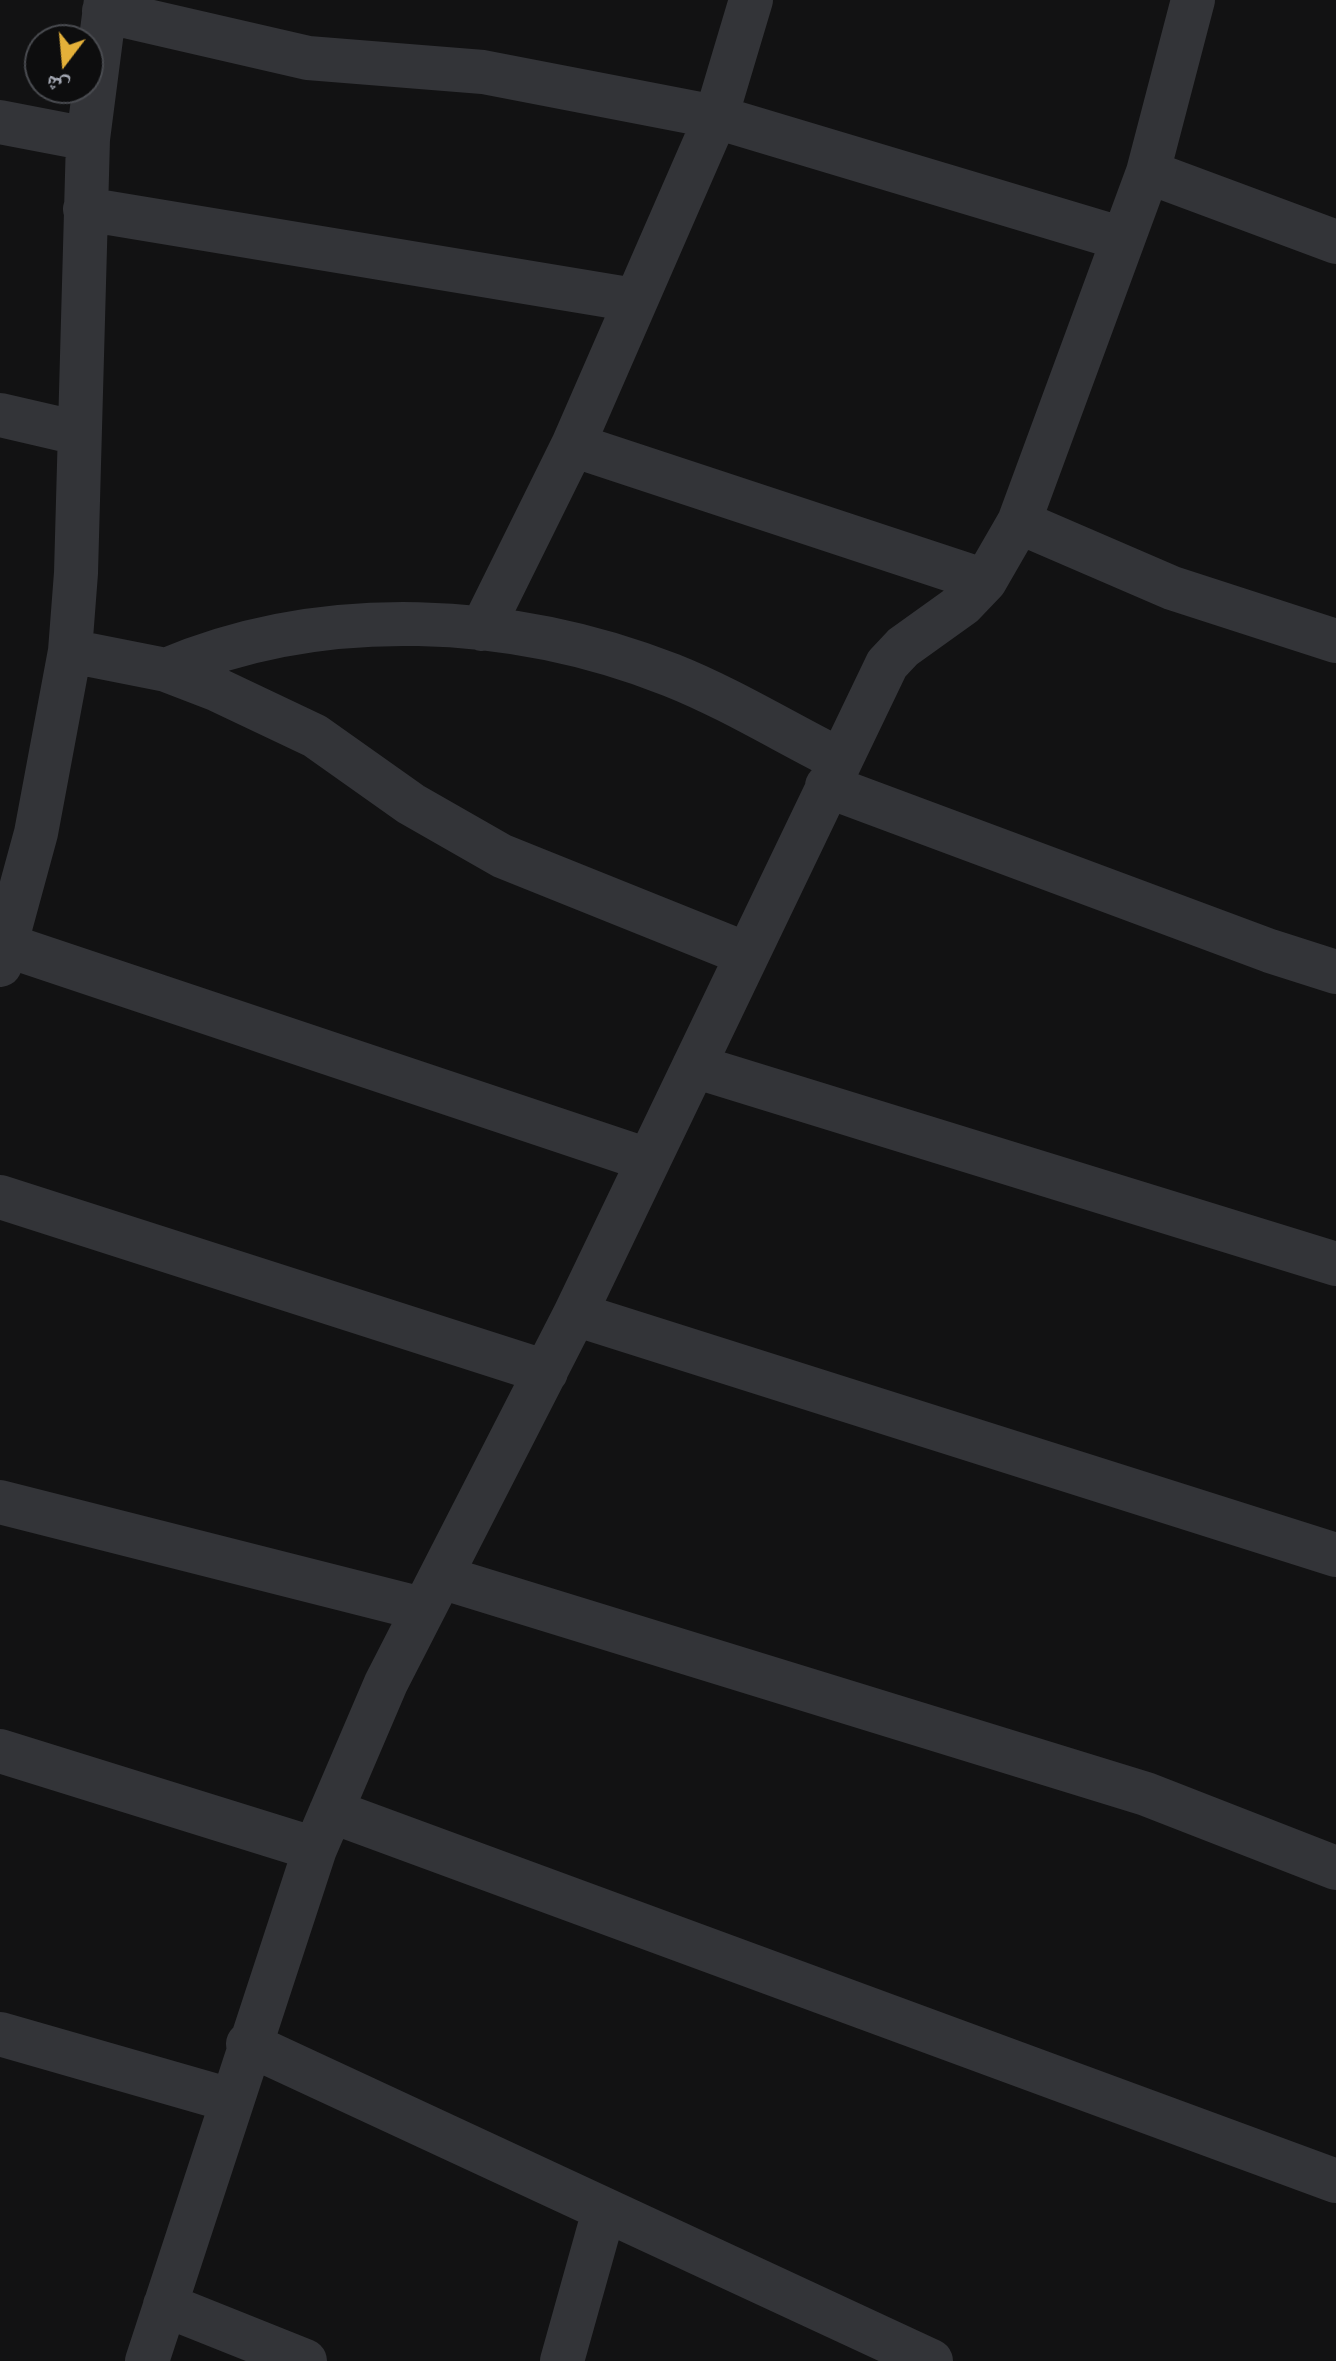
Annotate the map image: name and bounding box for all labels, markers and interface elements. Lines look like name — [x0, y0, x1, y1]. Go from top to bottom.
north arrow — [24, 24, 104, 104]
text: ش — [43, 68, 73, 103]

